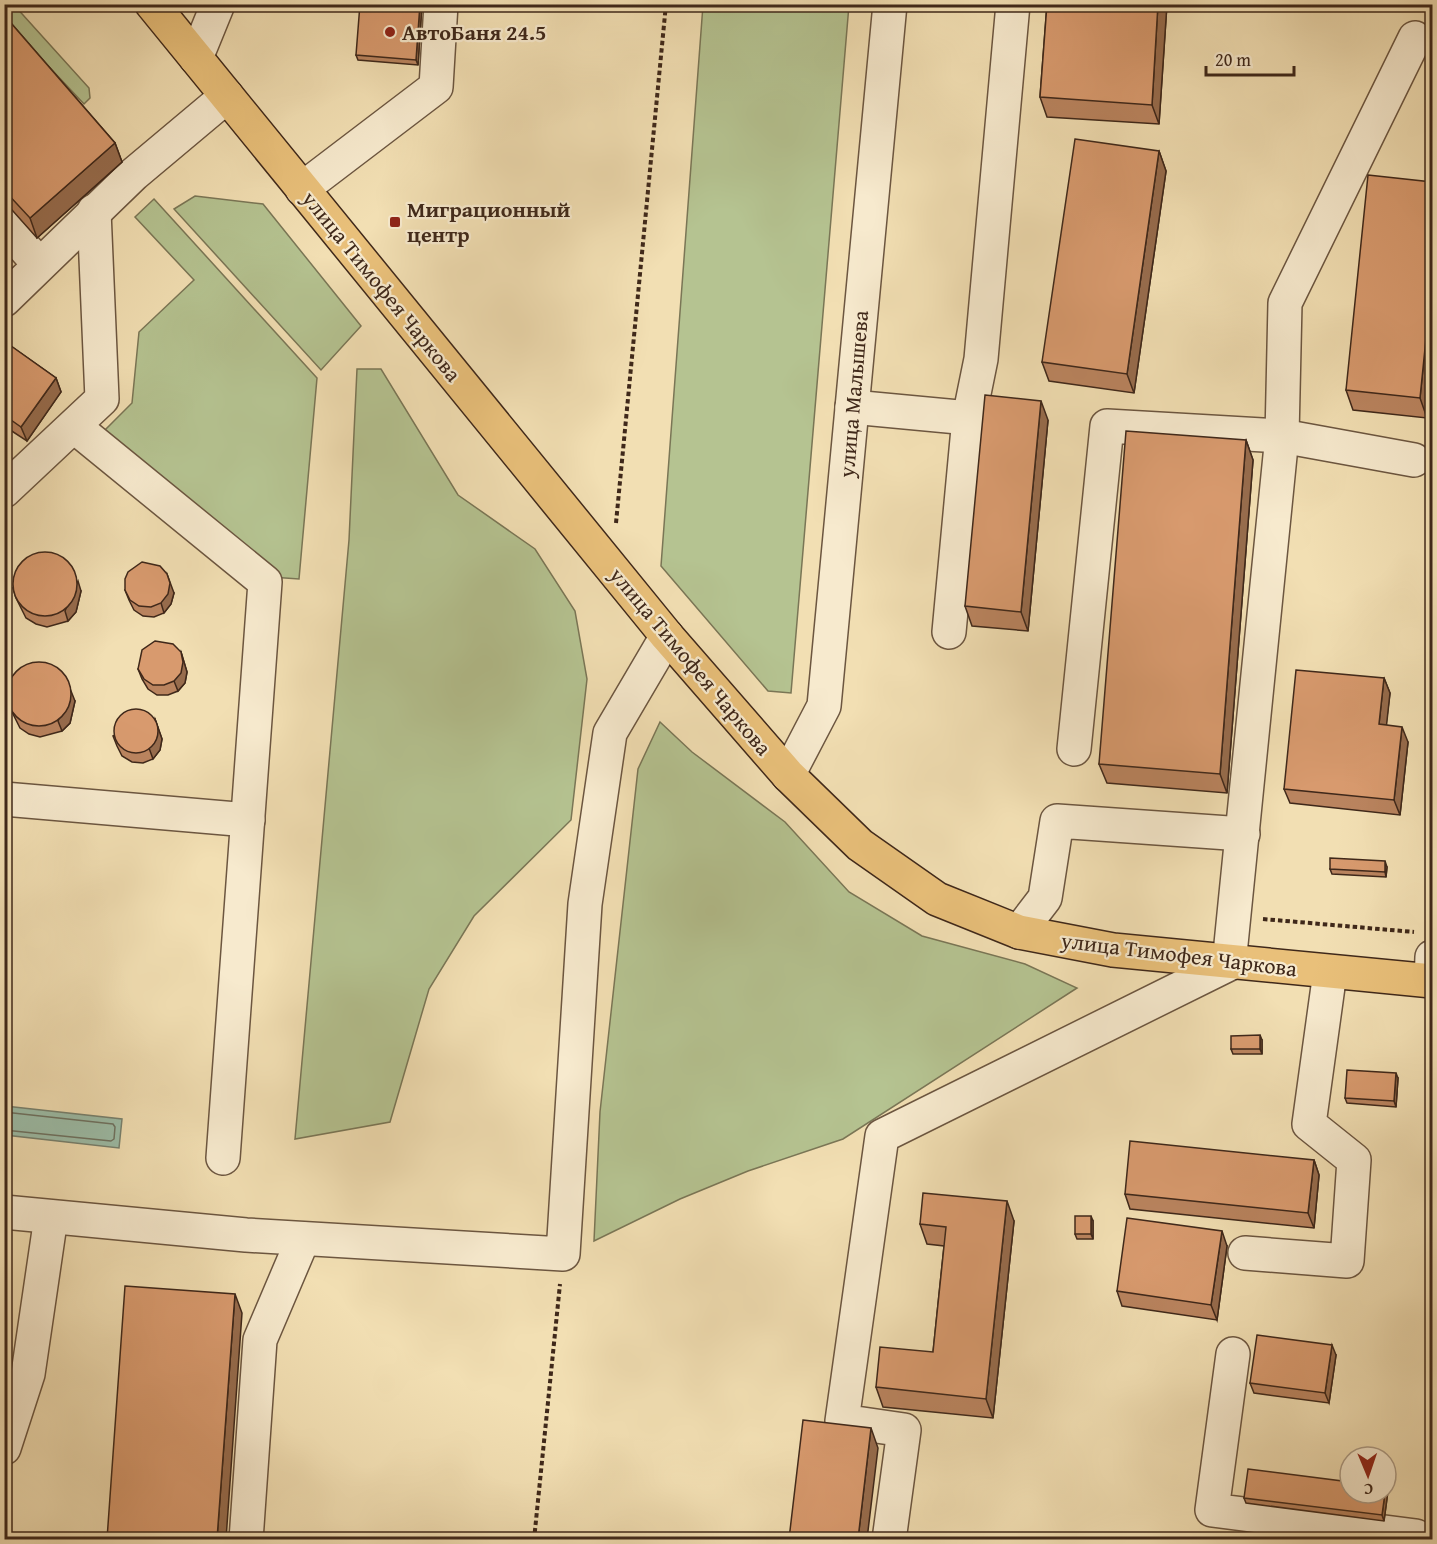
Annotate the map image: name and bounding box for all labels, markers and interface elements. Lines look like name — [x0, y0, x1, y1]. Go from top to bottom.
place label: АвтоБаня 24.5 — [402, 16, 546, 48]
marker: АвтоБаня 24.5 — [383, 25, 397, 39]
scale bar — [1206, 39, 1294, 77]
text: 20 m — [1215, 46, 1251, 73]
street label: улица Тимофея Чаркова — [294, 183, 469, 389]
place label: Миграционный центр — [407, 193, 570, 250]
marker: Миграционный центр — [388, 215, 402, 229]
street label: улица Малышева — [830, 309, 876, 480]
street label: улица Тимофея Чаркова — [602, 559, 780, 763]
street label: улица Тимофея Чаркова — [1058, 924, 1299, 984]
north arrow — [1338, 1445, 1398, 1505]
text: С — [1364, 1478, 1373, 1502]

